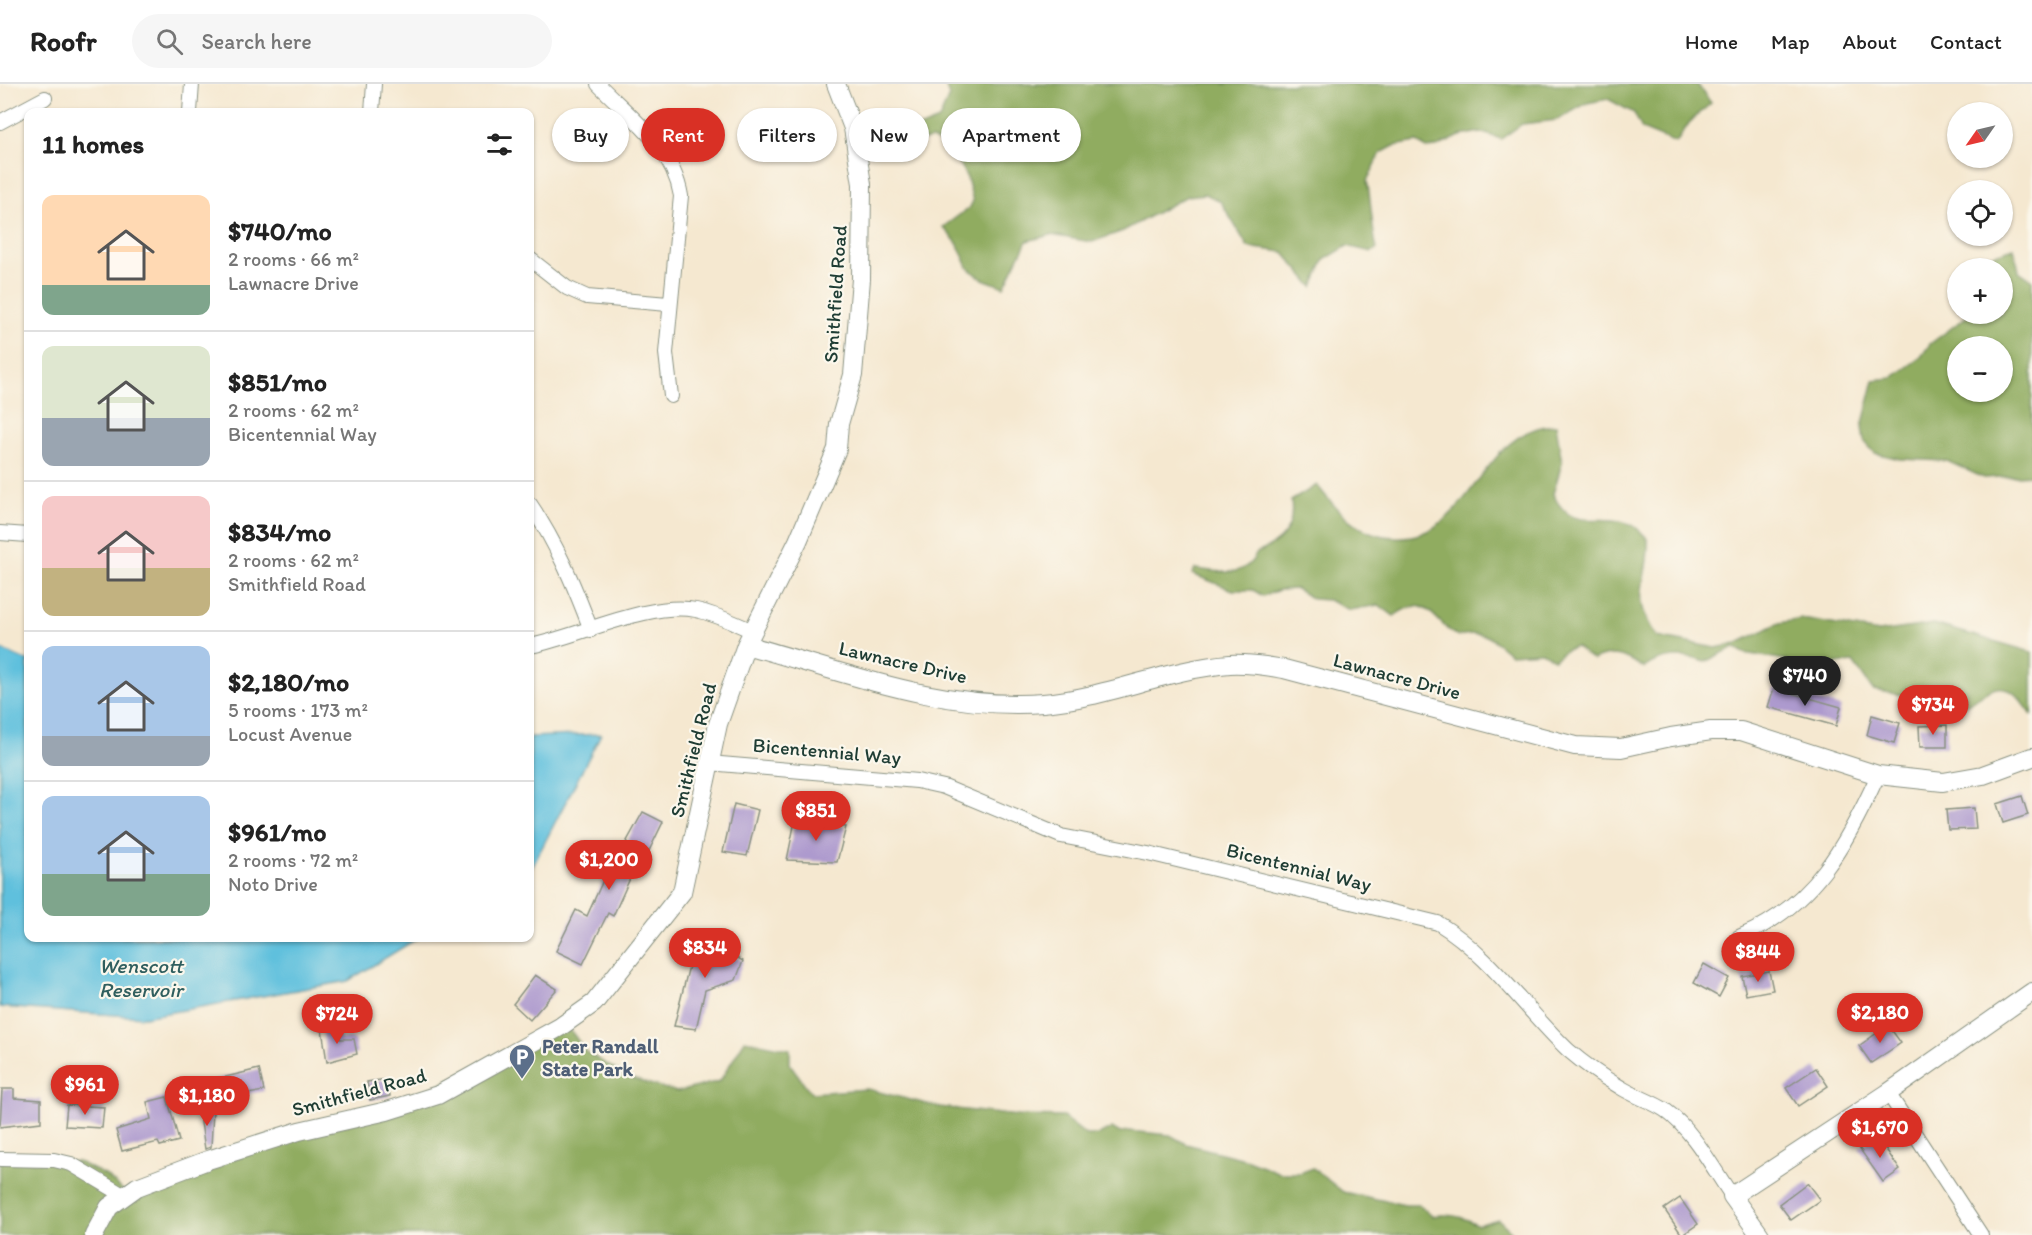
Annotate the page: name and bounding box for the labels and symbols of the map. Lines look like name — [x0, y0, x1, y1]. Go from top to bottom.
north arrow — [1947, 102, 2013, 168]
street label: Smithfield Road — [818, 224, 852, 364]
street label: Lawnacre Drive — [837, 636, 969, 688]
street label: Lawnacre Drive — [1331, 647, 1463, 705]
pin: $740 — [1769, 656, 1841, 707]
street label: Smithfield Road — [665, 680, 721, 820]
pin: $734 — [1897, 685, 1969, 736]
street label: Bicentennial Way — [752, 733, 903, 769]
pin: $851 — [780, 791, 852, 842]
street label: Bicentennial Way — [1224, 837, 1375, 897]
pin: $1,200 — [560, 840, 658, 891]
pin: $834 — [669, 928, 741, 979]
pin: $844 — [1722, 932, 1794, 983]
water label: Wenscott Reservoir — [99, 953, 186, 1002]
pin: $2,180 — [1831, 993, 1929, 1044]
pin: $724 — [301, 994, 373, 1045]
place label: Peter Randall State Park — [542, 1034, 659, 1081]
parking icon: Peter Randall State Park — [507, 1042, 537, 1080]
street label: Smithfield Road — [289, 1063, 429, 1121]
pin: $961 — [49, 1065, 121, 1116]
pin: $1,180 — [158, 1076, 256, 1127]
pin: $1,670 — [1831, 1108, 1929, 1159]

